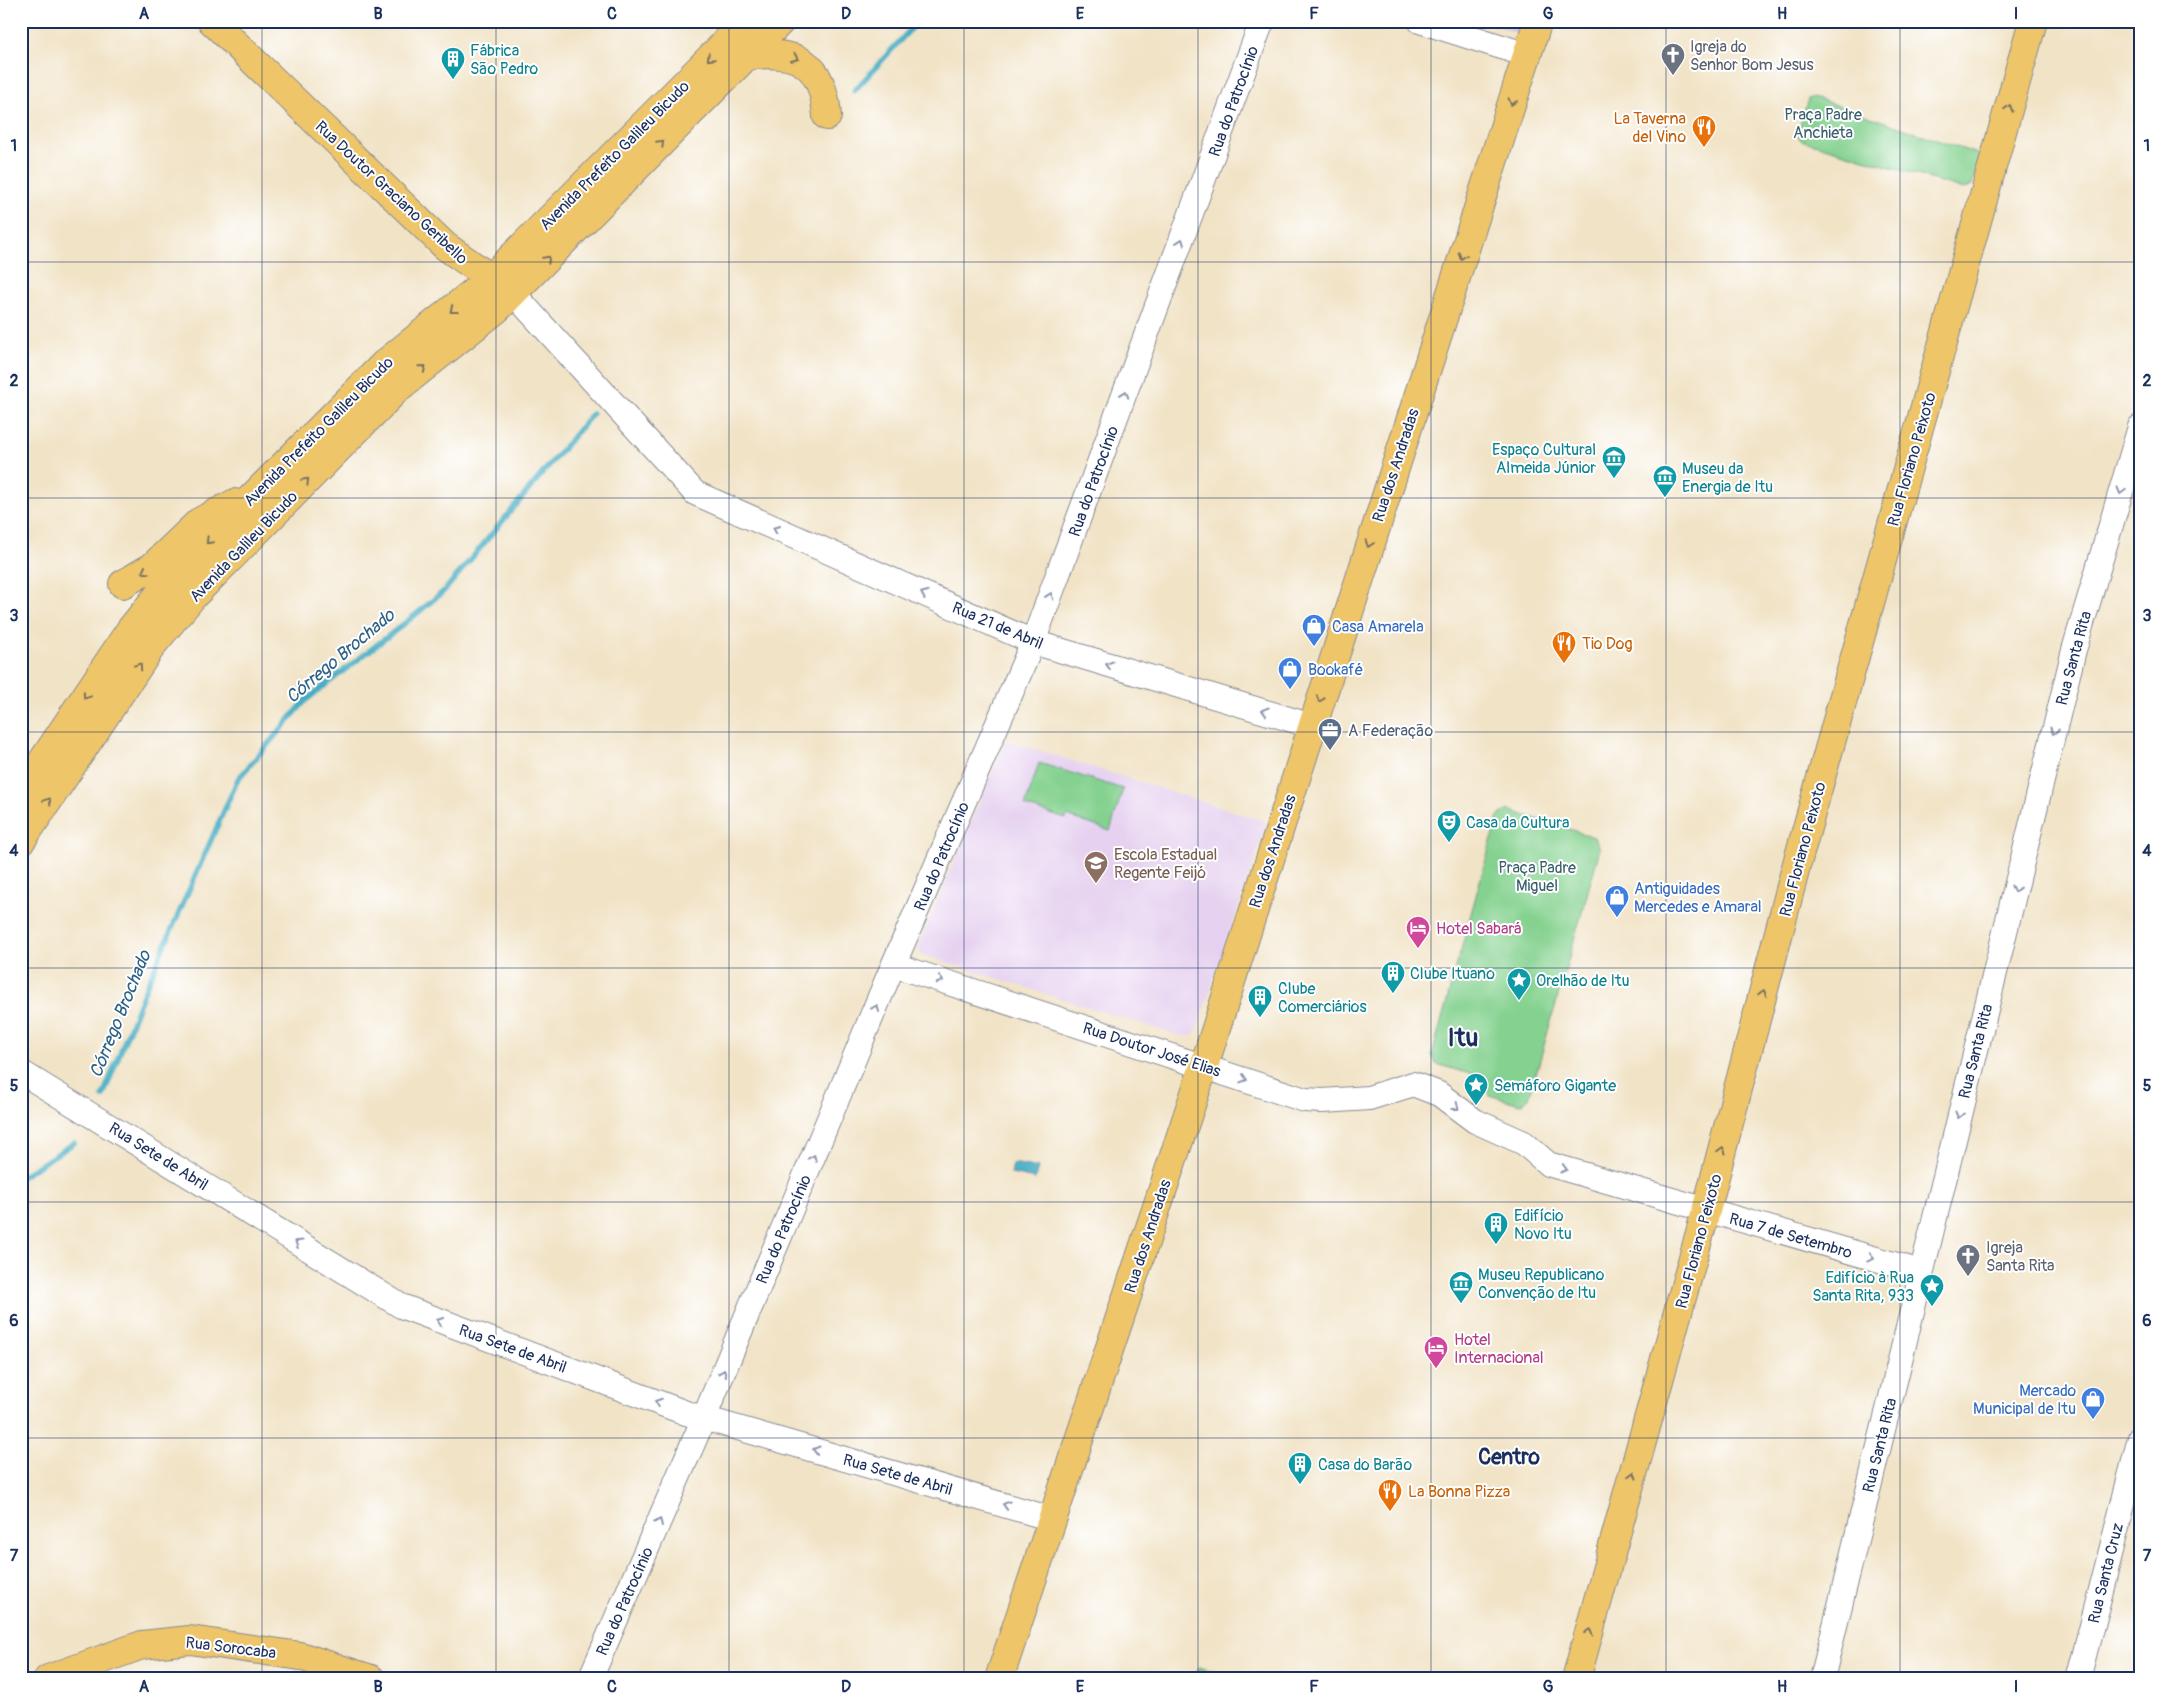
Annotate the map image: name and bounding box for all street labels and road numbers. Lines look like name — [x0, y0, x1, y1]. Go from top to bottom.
street label: Rua do Patrocínio — [1205, 43, 1263, 159]
street label: Avenida Prefeito Galileu Bicudo — [536, 76, 694, 235]
street label: Rua Doutor Graciano Geribello — [311, 117, 472, 269]
street label: Avenida Prefeito Galileu Bicudo — [240, 352, 398, 511]
street label: Rua Floriano Peixoto — [1883, 390, 1941, 529]
street label: Rua dos Andradas — [1368, 406, 1424, 524]
street label: Rua do Patrocínio — [1065, 423, 1123, 539]
street label: Avenida Galileu Bicudo — [185, 487, 302, 607]
street label: Rua 21 de Abril — [949, 598, 1046, 654]
street label: Rua Santa Rita — [2052, 609, 2096, 708]
street label: Rua Floriano Peixoto — [1775, 779, 1831, 919]
street label: Rua dos Andradas — [1245, 792, 1301, 910]
street label: Rua do Patrocínio — [910, 798, 974, 914]
street label: Rua Santa Rita — [1955, 1002, 1997, 1101]
street label: Rua Doutor José Elias — [1080, 1018, 1223, 1082]
street label: Rua Sete de Abril — [105, 1118, 212, 1195]
street label: Rua do Patrocínio — [752, 1171, 816, 1287]
street label: Rua Floriano Peixoto — [1671, 1171, 1727, 1311]
street label: Rua dos Andradas — [1120, 1177, 1176, 1295]
street label: Rua 7 de Setembro — [1727, 1209, 1855, 1263]
street label: Rua Sete de Abril — [456, 1320, 569, 1378]
street label: Rua Santa Rita — [1859, 1396, 1901, 1495]
street label: Rua Sete de Abril — [841, 1450, 955, 1500]
street label: Rua Santa Cruz — [2084, 1521, 2128, 1626]
street label: Rua do Patrocínio — [592, 1544, 658, 1659]
street label: Rua Sorocaba — [184, 1633, 277, 1663]

